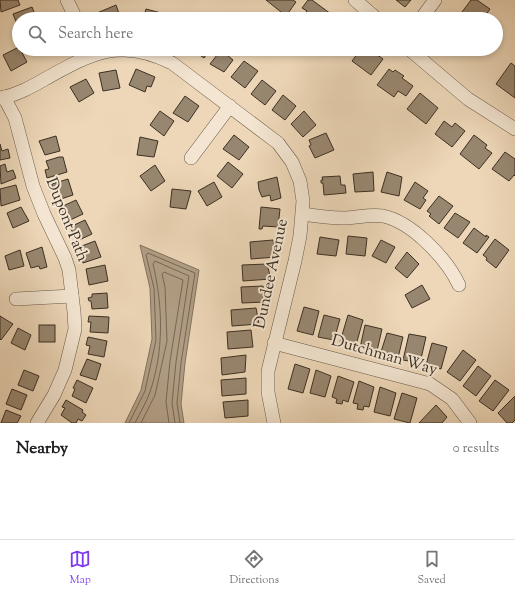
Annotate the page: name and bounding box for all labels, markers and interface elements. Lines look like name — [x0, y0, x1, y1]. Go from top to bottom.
search box — [12, 12, 503, 56]
icon: search — [26, 23, 48, 45]
text: Search here — [58, 24, 133, 45]
street label: Dupont Path — [39, 175, 93, 266]
street label: Dundee Avenue — [249, 217, 295, 331]
street label: Dutchman Way — [328, 330, 440, 382]
text: Nearby — [16, 437, 68, 461]
text: 0 results — [453, 440, 499, 458]
tab: Map — [69, 548, 91, 588]
tab: Directions — [230, 548, 279, 588]
tab: Saved — [418, 548, 446, 588]

